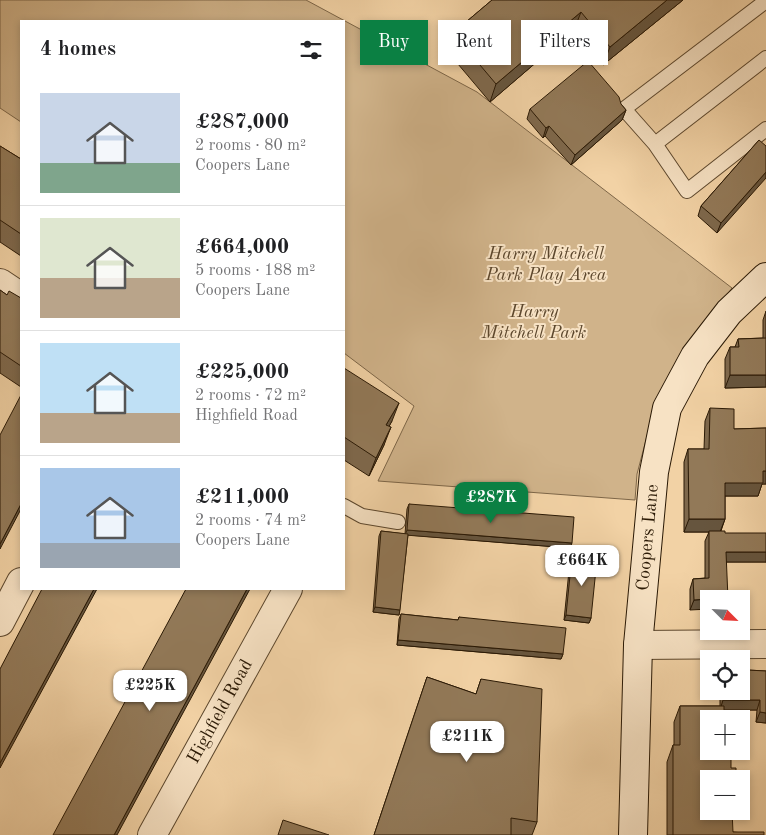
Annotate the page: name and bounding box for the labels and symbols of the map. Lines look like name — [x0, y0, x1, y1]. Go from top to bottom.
park label: Harry Mitchell Park Play Area — [485, 245, 607, 284]
park label: Harry Mitchell Park — [481, 303, 587, 342]
pin: £287K — [456, 482, 526, 524]
street label: Coopers Lane — [634, 484, 662, 592]
pin: £664K — [547, 544, 617, 587]
north arrow — [700, 590, 750, 640]
street label: Highfield Road — [184, 657, 256, 767]
pin: £225K — [115, 670, 185, 712]
pin: £211K — [432, 720, 502, 763]

